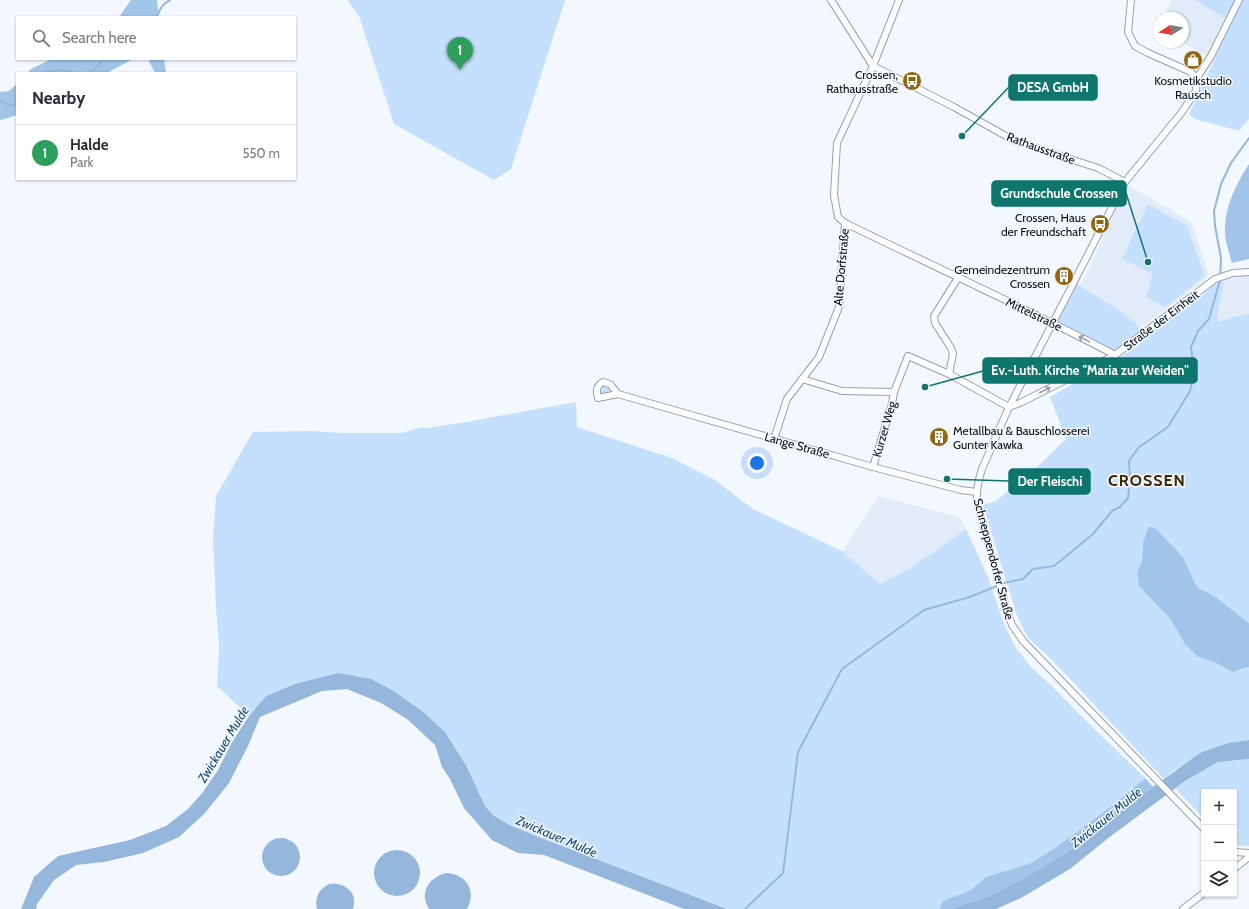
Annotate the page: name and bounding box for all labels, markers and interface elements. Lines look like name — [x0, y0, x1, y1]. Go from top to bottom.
north arrow — [1153, 12, 1189, 48]
search box — [16, 16, 296, 60]
icon: search — [30, 27, 52, 49]
text: Search here — [62, 29, 137, 47]
pin: 1 — [447, 37, 473, 70]
shop icon: Kosmetikstudio Rausch — [1182, 49, 1204, 71]
place label: Crossen, Rathausstraße — [826, 67, 898, 96]
bus stop icon: Crossen, Rathausstraße — [901, 70, 923, 92]
place label: Kosmetikstudio Rausch — [1154, 73, 1232, 102]
callout: DESA GmbH — [1009, 75, 1097, 100]
text: DESA GmbH — [1017, 79, 1089, 95]
text: Nearby — [32, 88, 85, 108]
street label: Rathausstraße — [1005, 129, 1077, 167]
text: Halde — [70, 136, 108, 154]
text: 1 — [43, 145, 47, 161]
text: 550 m — [243, 145, 280, 161]
text: Park — [70, 154, 93, 170]
callout: Grundschule Crossen — [992, 181, 1126, 206]
text: Grundschule Crossen — [1000, 185, 1118, 201]
place label: Crossen, Haus der Freundschaft — [1001, 210, 1086, 239]
bus stop icon: Crossen, Haus der Freundschaft — [1089, 213, 1111, 235]
street label: Alte Dorfstraße — [830, 228, 852, 306]
place label: Gemeindezentrum Crossen — [954, 262, 1050, 291]
building icon: Gemeindezentrum Crossen — [1053, 265, 1075, 287]
street label: Straße der Einheit — [1120, 287, 1202, 353]
street label: Mittelstraße — [1003, 294, 1065, 334]
one-way arrow — [1078, 335, 1090, 342]
callout: Ev.-Luth. Kirche "Maria zur Weiden" — [983, 358, 1197, 383]
text: Ev.-Luth. Kirche "Maria zur Weiden" — [991, 362, 1189, 378]
one-way arrow — [1039, 386, 1051, 393]
street label: Kurzer Weg — [869, 398, 899, 459]
place label: Metallbau & Bauschlosserei Gunter Kawka — [953, 423, 1090, 452]
building icon: Metallbau & Bauschlosserei Gunter Kawka — [928, 426, 950, 448]
street label: Lange Straße — [763, 429, 831, 461]
your location — [747, 453, 767, 473]
callout: Der Fleischi — [1009, 469, 1090, 494]
district label: CROSSEN — [1108, 471, 1186, 490]
text: Der Fleischi — [1018, 473, 1082, 489]
street label: Schneppendorfer Straße — [971, 497, 1017, 621]
water label: Zwickauer Mulde — [193, 703, 252, 786]
water label: Zwickauer Mulde — [1067, 784, 1145, 851]
map controls — [1201, 789, 1237, 897]
button: + — [1201, 789, 1237, 825]
water label: Zwickauer Mulde — [513, 811, 600, 860]
button: − — [1201, 825, 1237, 861]
button: layers — [1201, 861, 1237, 897]

